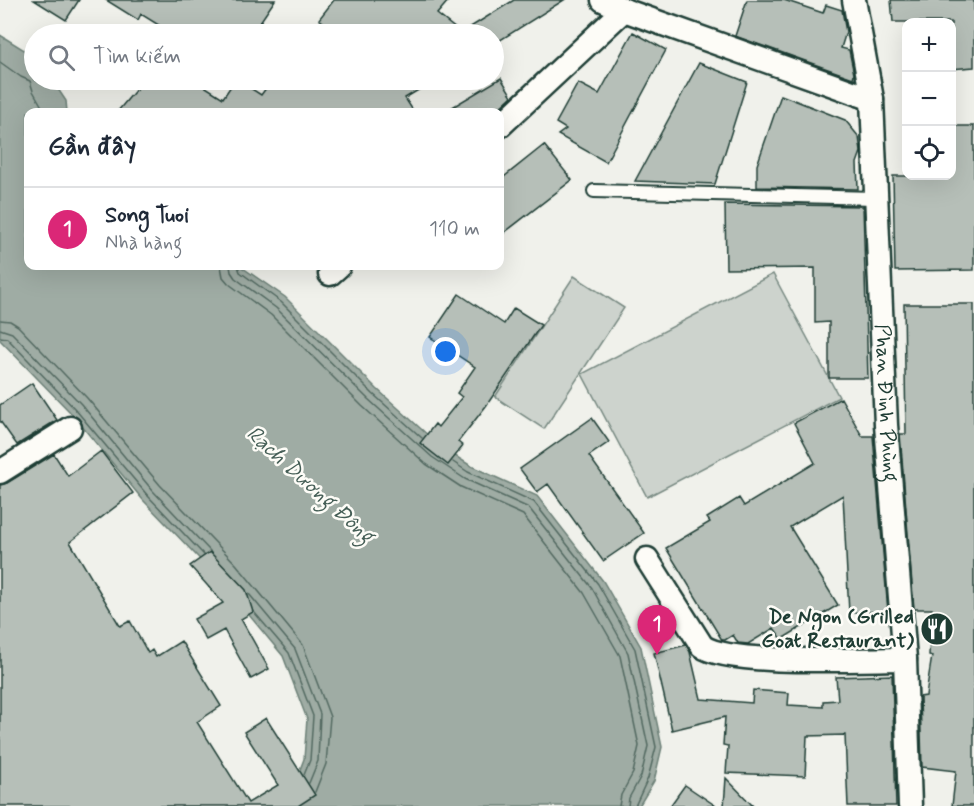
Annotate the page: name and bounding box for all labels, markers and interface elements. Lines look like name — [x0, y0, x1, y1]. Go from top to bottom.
map controls — [902, 18, 956, 180]
button: + — [902, 18, 956, 72]
search box — [24, 24, 504, 90]
icon: search — [45, 41, 78, 74]
text: Tìm kiếm — [93, 43, 181, 71]
button: − — [902, 72, 956, 126]
button: locate — [902, 126, 956, 180]
text: Gần đây — [48, 130, 136, 164]
text: Song Tuoi — [105, 202, 189, 230]
text: 1 — [63, 216, 72, 243]
text: 110 m — [429, 216, 480, 243]
text: Nhà hàng — [105, 230, 182, 257]
street label: Phan Đình Phùng — [868, 323, 905, 483]
your location — [431, 337, 460, 366]
water label: Rạch Dương Đông — [238, 420, 382, 554]
place label: De Ngon (Grilled Goat Restaurant) — [761, 603, 915, 655]
pin: 1 — [638, 606, 676, 655]
restaurant icon: De Ngon (Grilled Goat Restaurant) — [919, 611, 955, 647]

